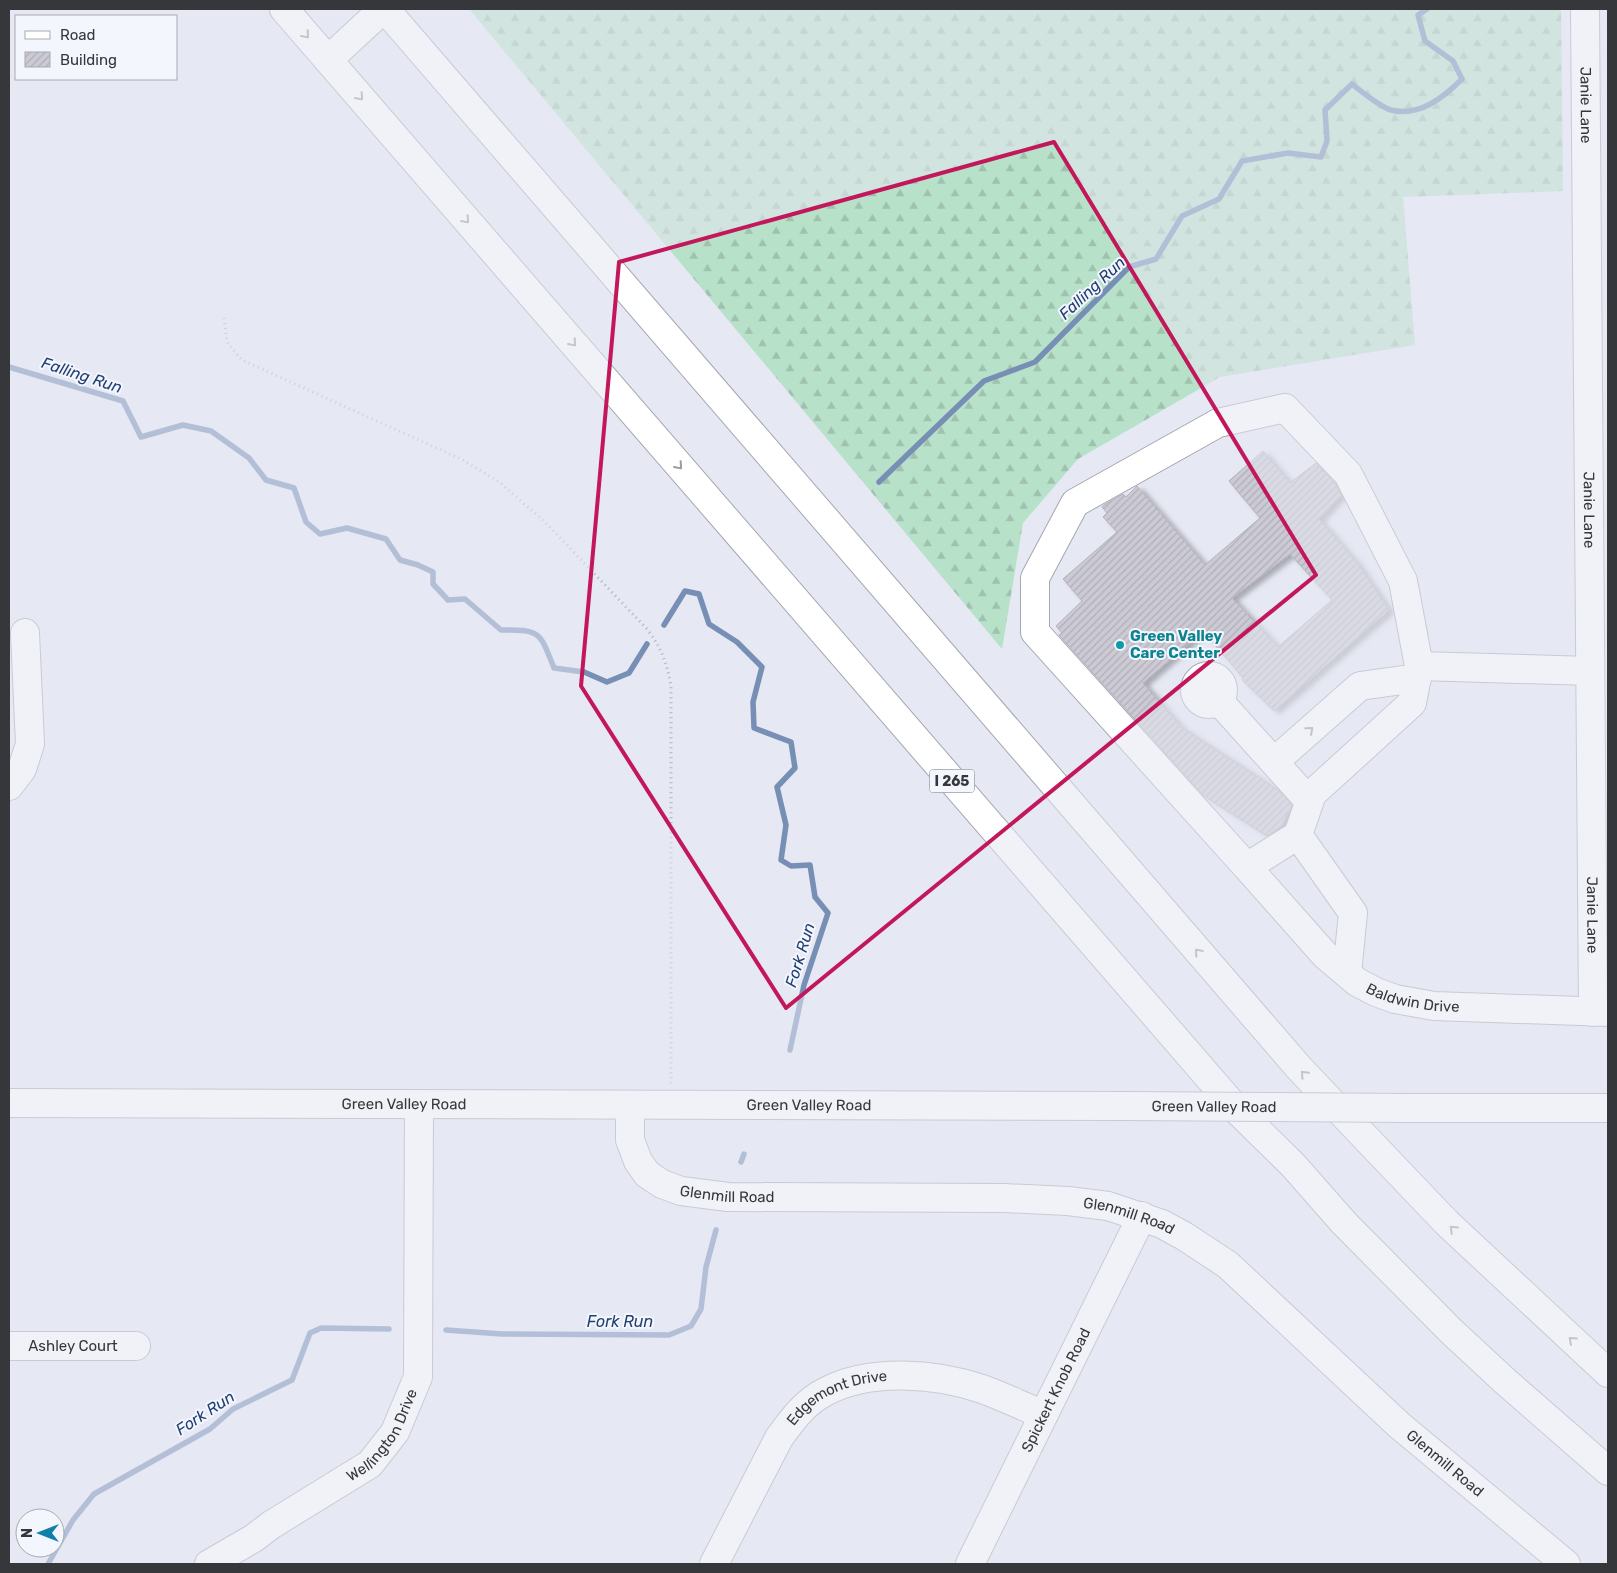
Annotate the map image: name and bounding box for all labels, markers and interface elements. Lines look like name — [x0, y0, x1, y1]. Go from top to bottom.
legend — [15, 15, 178, 80]
text: Road — [60, 26, 96, 44]
one-way arrow — [300, 29, 309, 38]
text: Building — [60, 51, 117, 69]
street label: Janie Lane — [1576, 67, 1595, 143]
one-way arrow — [354, 92, 363, 101]
one-way arrow — [460, 215, 469, 224]
water label: Falling Run — [1055, 253, 1129, 323]
one-way arrow — [567, 338, 576, 347]
water label: Falling Run — [39, 353, 125, 397]
one-way arrow — [673, 460, 682, 469]
street label: Janie Lane — [1580, 472, 1598, 548]
place label: Green Valley Care Center — [1130, 627, 1222, 662]
marker: Green Valley Care Center — [1114, 639, 1126, 651]
one-way arrow — [1305, 726, 1314, 735]
road number: I 265 — [930, 769, 974, 792]
street label: Janie Lane — [1583, 877, 1602, 953]
water label: Fork Run — [781, 920, 819, 990]
one-way arrow — [1195, 948, 1204, 957]
street label: Baldwin Drive — [1363, 979, 1460, 1016]
one-way arrow — [1301, 1071, 1310, 1080]
street label: Green Valley Road — [342, 1095, 466, 1113]
street label: Green Valley Road — [747, 1096, 871, 1114]
street label: Green Valley Road — [1152, 1097, 1276, 1116]
street label: Glenmill Road — [679, 1182, 775, 1206]
street label: Glenmill Road — [1082, 1194, 1178, 1238]
one-way arrow — [1450, 1226, 1459, 1235]
water label: Fork Run — [587, 1312, 653, 1331]
street label: Spickert Knob Road — [1018, 1325, 1094, 1455]
street label: Ashley Court — [28, 1337, 118, 1355]
one-way arrow — [1569, 1337, 1578, 1346]
street label: Edgemont Drive — [783, 1367, 888, 1429]
street label: Wellington Drive — [343, 1386, 421, 1485]
water label: Fork Run — [172, 1387, 238, 1439]
street label: Glenmill Road — [1403, 1426, 1487, 1501]
north arrow — [15, 1508, 65, 1558]
text: N — [19, 1528, 36, 1538]

